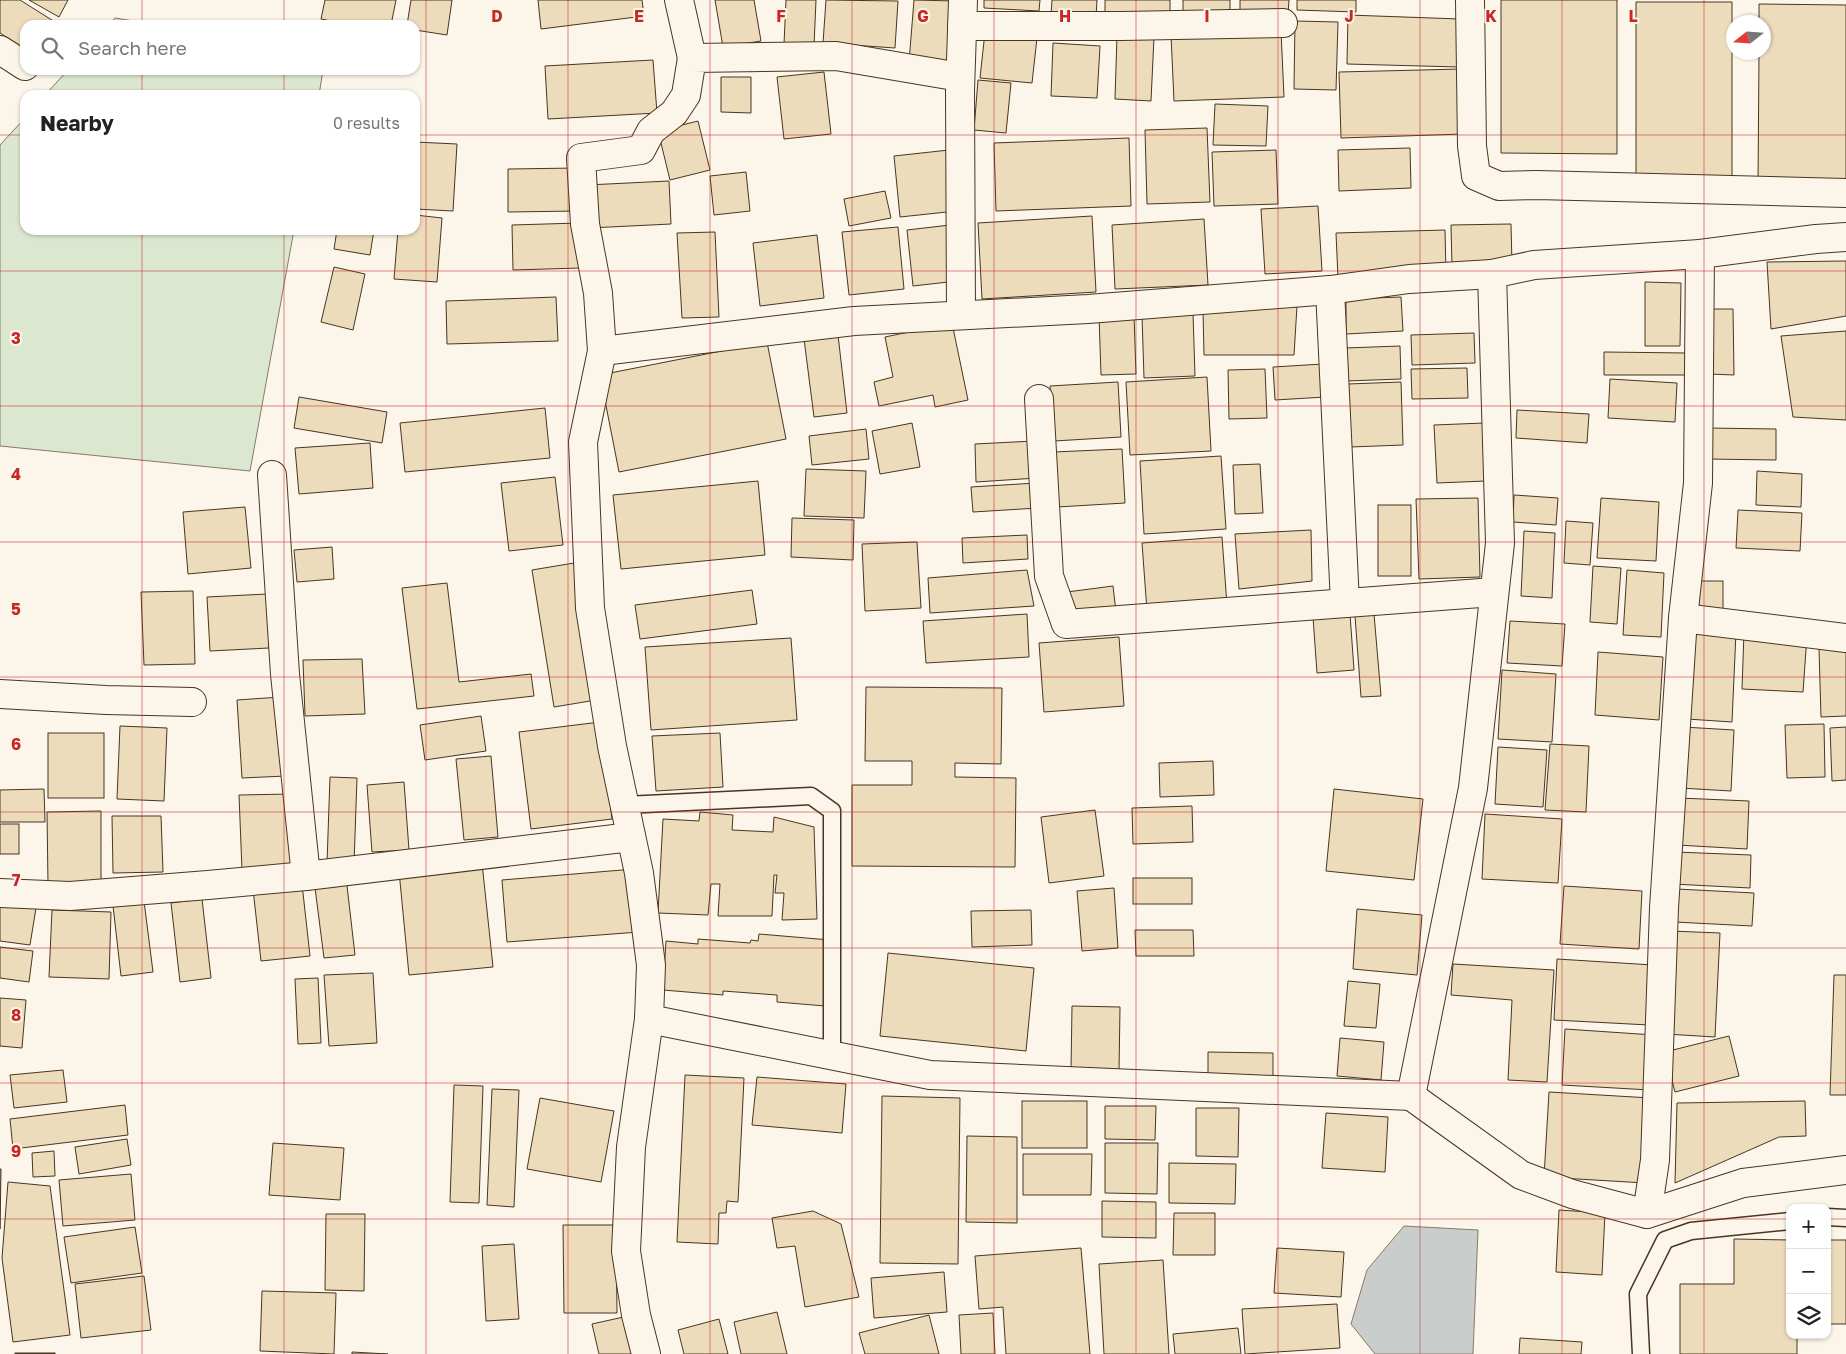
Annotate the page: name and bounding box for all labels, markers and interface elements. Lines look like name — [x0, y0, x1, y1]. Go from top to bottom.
text: D — [491, 6, 503, 26]
text: E — [634, 6, 644, 26]
text: F — [776, 6, 786, 26]
text: G — [917, 6, 929, 26]
text: H — [1059, 6, 1071, 26]
text: I — [1204, 6, 1210, 26]
text: J — [1344, 6, 1354, 26]
text: K — [1485, 6, 1497, 26]
text: L — [1628, 6, 1638, 26]
north arrow — [1726, 15, 1771, 60]
search box — [20, 20, 420, 75]
icon: search — [38, 34, 66, 62]
text: Search here — [78, 36, 187, 59]
text: Nearby — [40, 110, 114, 136]
text: 0 results — [333, 113, 400, 133]
text: 3 — [11, 328, 21, 348]
text: 4 — [11, 464, 21, 484]
text: 5 — [11, 599, 21, 619]
text: 6 — [11, 734, 21, 754]
text: 7 — [12, 870, 21, 890]
text: 8 — [11, 1005, 21, 1025]
text: 9 — [11, 1141, 21, 1161]
map controls — [1786, 1204, 1831, 1339]
button: + — [1786, 1204, 1831, 1249]
button: − — [1786, 1249, 1831, 1294]
button: layers — [1786, 1294, 1831, 1339]

